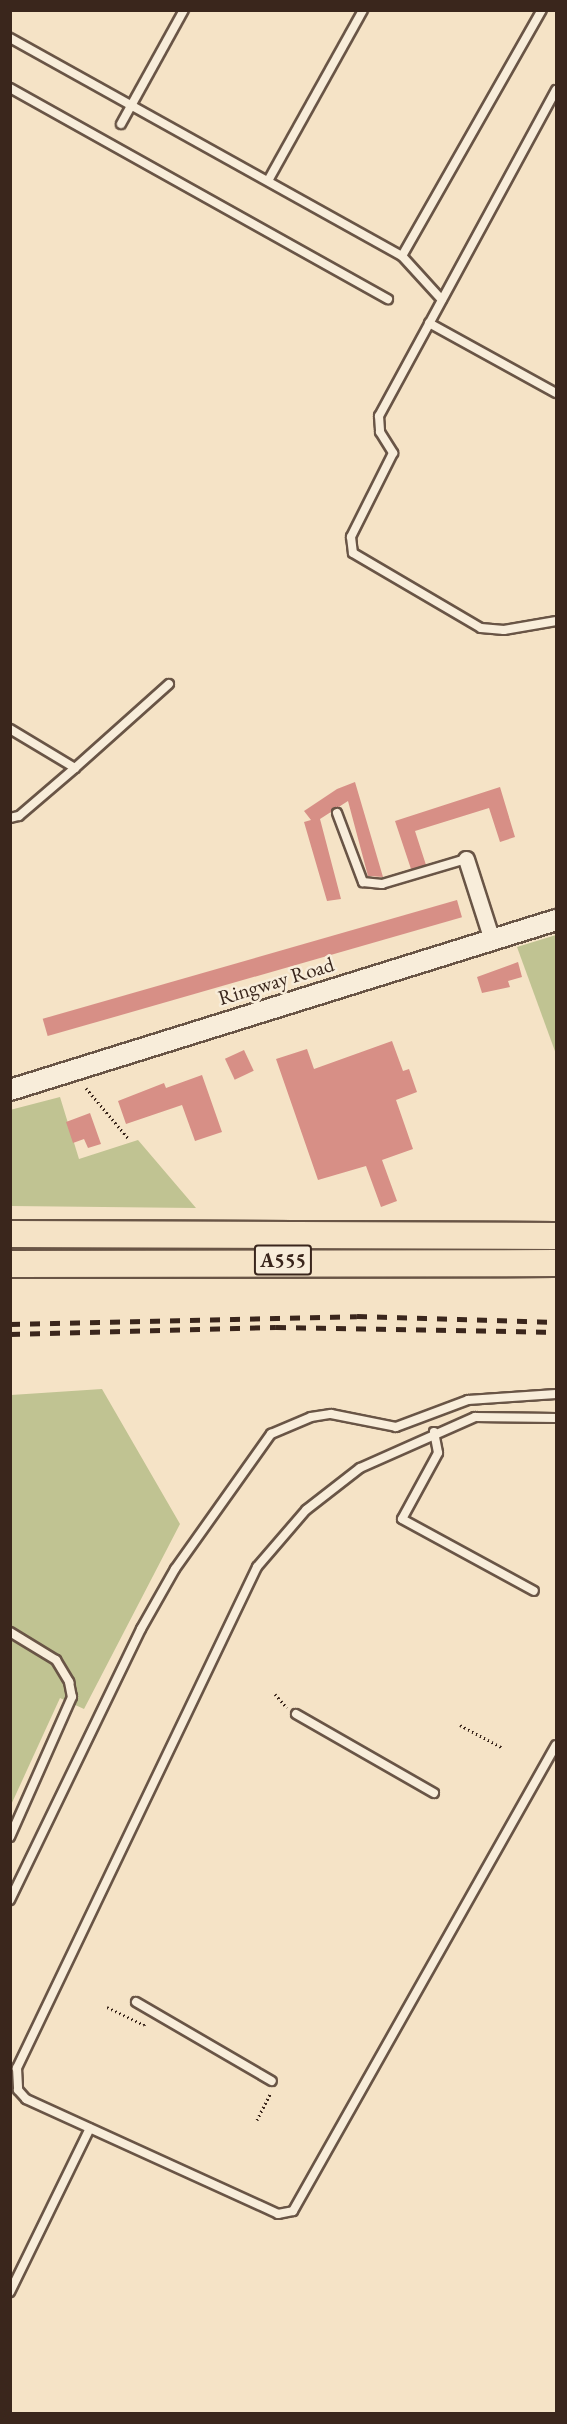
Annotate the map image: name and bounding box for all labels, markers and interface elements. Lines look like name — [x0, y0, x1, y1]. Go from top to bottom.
street label: Ringway Road — [215, 951, 337, 1011]
road number: A555 — [253, 1243, 313, 1277]

